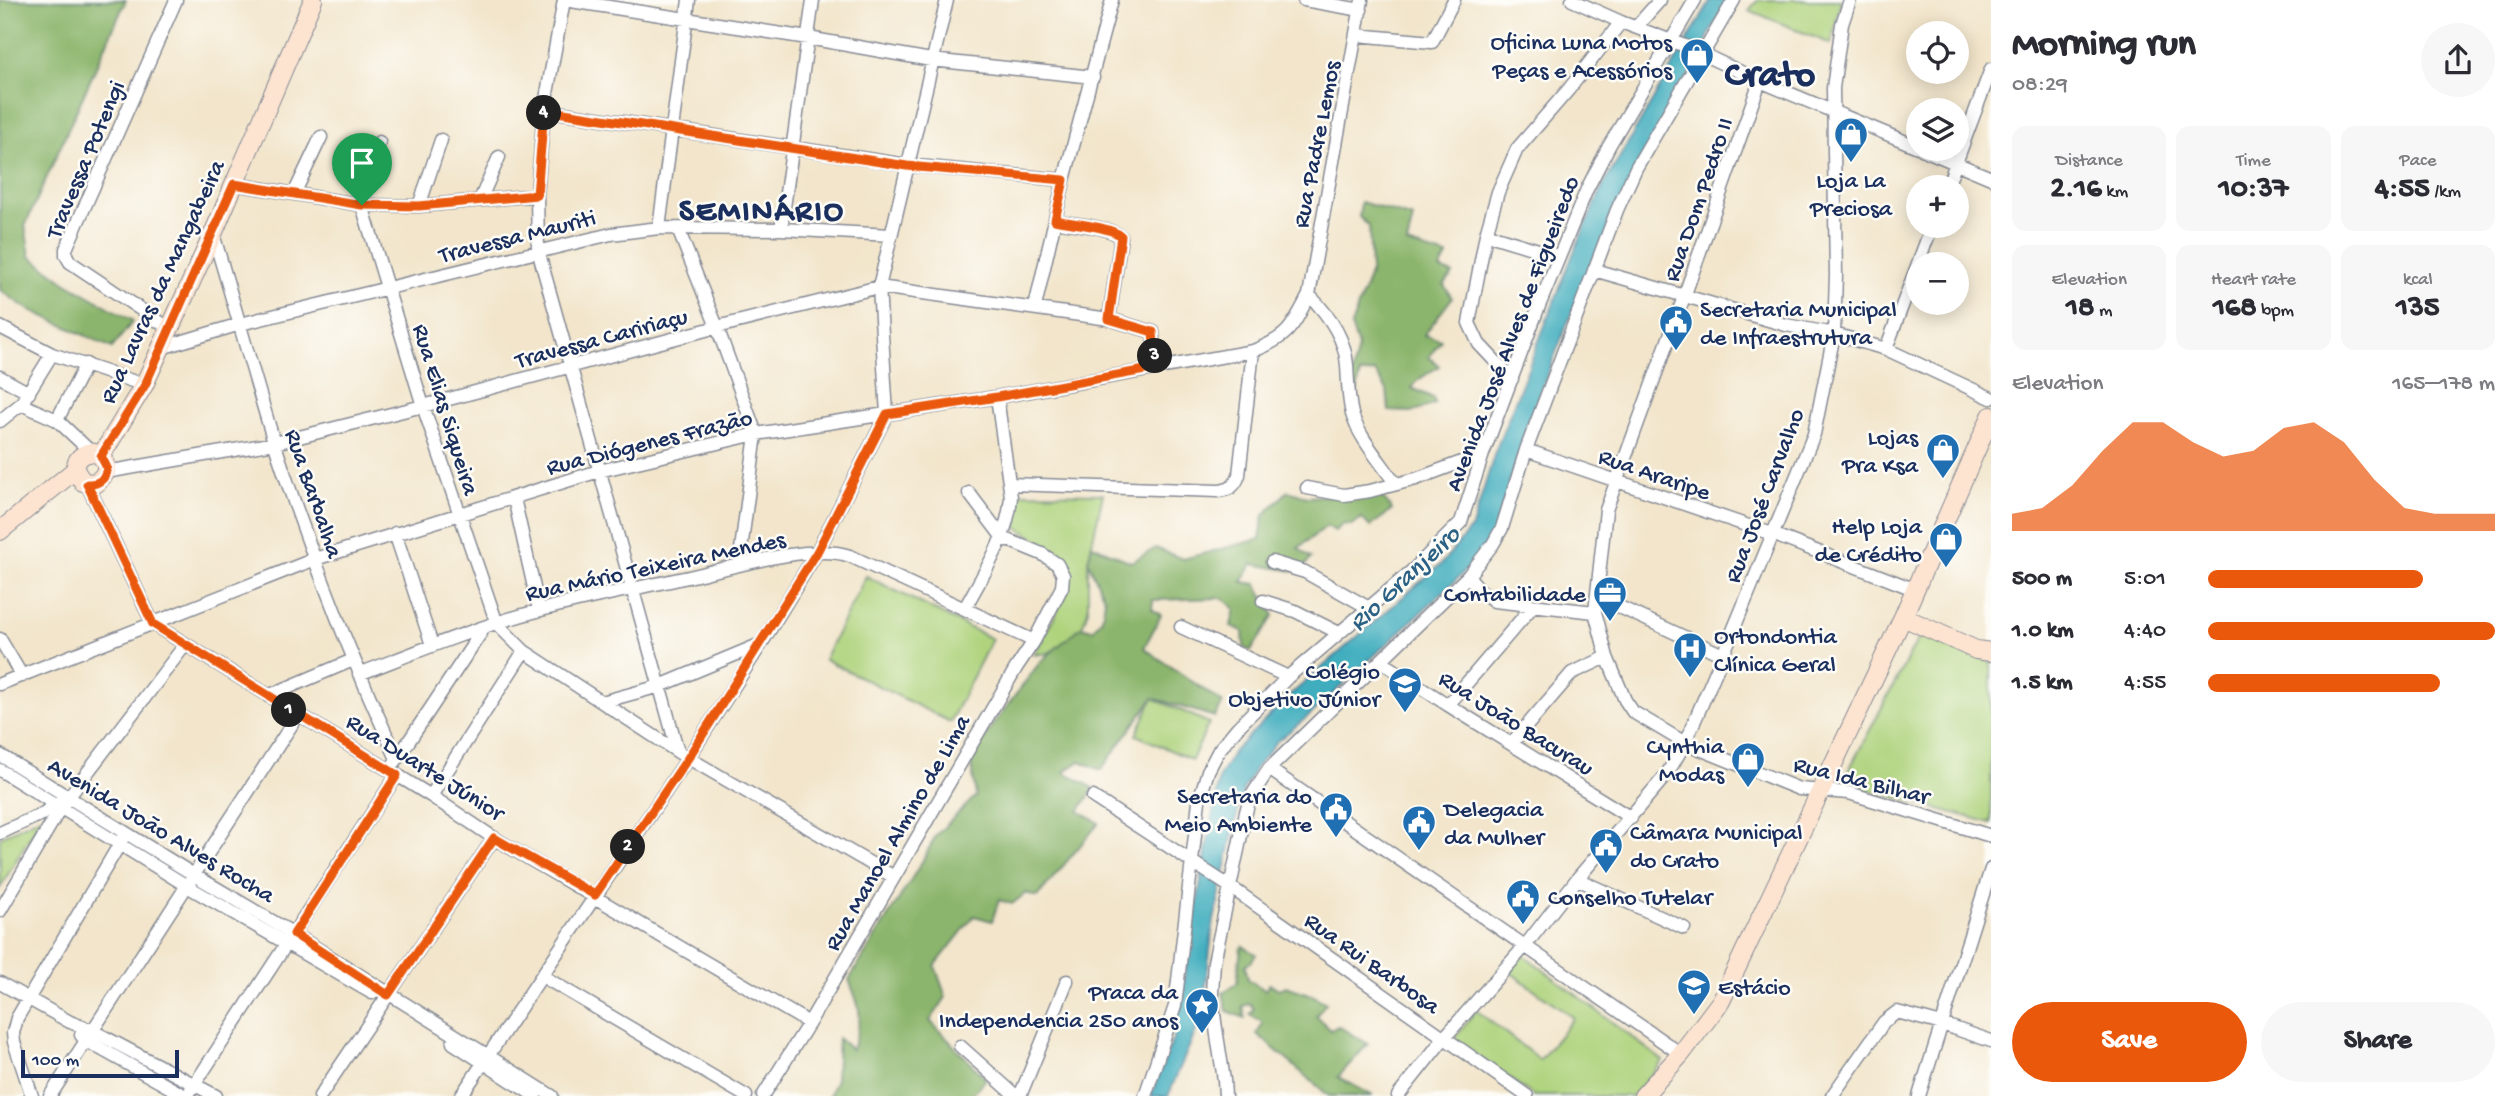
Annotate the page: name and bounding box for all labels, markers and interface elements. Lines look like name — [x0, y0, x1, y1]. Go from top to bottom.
map controls — [1906, 21, 1969, 315]
button: locate — [1906, 21, 1969, 84]
button: share — [2421, 23, 2495, 97]
text: Morning run — [2012, 24, 2196, 68]
place label: Oficina Luna Motos Peças e Acessórios — [1491, 30, 1673, 87]
shop icon: Oficina Luna Motos Peças e Acessórios — [1678, 36, 1716, 85]
district label: Crato — [1725, 55, 1815, 99]
street label: Rua Padre Lemos — [1288, 58, 1349, 231]
text: 08:29 — [2012, 72, 2068, 99]
street label: Travessa Potengi — [40, 77, 134, 246]
pin: 4 — [526, 96, 562, 130]
button: layers — [1906, 98, 1969, 161]
text: 4 — [539, 101, 548, 124]
street label: Rua Dom Pedro II — [1659, 114, 1742, 286]
shop icon: Loja La Preciosa — [1832, 115, 1870, 164]
pin — [332, 133, 392, 205]
icon: arrive — [343, 144, 381, 182]
text: Distance — [2056, 150, 2123, 173]
text: Time — [2236, 150, 2271, 173]
text: Pace — [2399, 150, 2436, 173]
street label: Rua Lavras da Mangabeira — [95, 155, 234, 409]
place label: Loja La Preciosa — [1809, 168, 1893, 225]
street label: Avenida José Alves de Figueiredo — [1441, 173, 1588, 496]
text: 2.16 — [2050, 173, 2102, 208]
text: 10:37 — [2219, 173, 2288, 208]
text: 4:55 — [2375, 173, 2430, 208]
button: + — [1906, 175, 1969, 238]
text: km — [2102, 181, 2128, 204]
text: /km — [2430, 181, 2461, 204]
district label: SEMINÁRIO — [679, 193, 845, 232]
street label: Travessa Mauriti — [434, 205, 599, 272]
button: − — [1906, 252, 1969, 315]
text: Elevation — [2051, 269, 2127, 292]
text: Heart rate — [2211, 269, 2296, 292]
text: kcal — [2403, 269, 2433, 292]
text: 18 — [2066, 292, 2094, 327]
text: 168 — [2213, 292, 2257, 327]
text: 135 — [2396, 292, 2440, 327]
place label: Secretaria Municipal de Infraestrutura — [1700, 297, 1897, 354]
text: m — [2094, 300, 2112, 323]
text: bpm — [2257, 300, 2294, 323]
street label: Travessa Caririaçu — [511, 303, 691, 378]
public building icon: Secretaria Municipal de Infraestrutura — [1657, 303, 1695, 352]
street label: Rua Elias Siqueira — [404, 321, 484, 500]
pin: 3 — [1138, 338, 1172, 374]
text: 3 — [1150, 344, 1159, 367]
text: Elevation — [2012, 371, 2103, 398]
text: 165–178 m — [2392, 371, 2495, 398]
street label: Rua Diógenes Frazão — [544, 405, 756, 484]
street label: Rua José Carvalho — [1720, 405, 1813, 587]
place label: Lojas Pra Ksa — [1841, 425, 1919, 482]
street label: Rua Barbalha — [276, 426, 348, 563]
shop icon: Lojas Pra Ksa — [1924, 431, 1962, 480]
street label: Rua Araripe — [1594, 444, 1714, 509]
place label: Help Loja de Crédito — [1814, 514, 1923, 571]
water label: Rio Granjeiro — [1344, 520, 1469, 640]
shop icon: Help Loja de Crédito — [1927, 520, 1965, 569]
street label: Rua Mário Teixeira Mendes — [523, 526, 789, 610]
text: 500 m — [2012, 566, 2072, 593]
text: 5:01 — [2124, 566, 2166, 593]
office icon: Contabilidade — [1591, 574, 1629, 623]
place label: Contabilidade — [1444, 582, 1587, 611]
text: 1.0 km — [2012, 618, 2074, 645]
text: 4:40 — [2124, 618, 2166, 645]
place label: Ortondontia Clínica Geral — [1714, 624, 1838, 681]
hospital icon: Ortondontia Clínica Geral — [1671, 630, 1709, 679]
place label: Colégio Objetivo Júnior — [1228, 659, 1383, 716]
school or university icon: Colégio Objetivo Júnior — [1386, 665, 1424, 714]
street label: Rua João Bacurau — [1432, 666, 1598, 784]
text: 1.5 km — [2012, 670, 2073, 697]
text: 4:55 — [2124, 670, 2166, 697]
pin: 1 — [272, 692, 306, 728]
text: 1 — [285, 698, 292, 721]
street label: Rua Duarte Júnior — [340, 709, 511, 831]
street label: Rua Manoel Almino de Lima — [820, 710, 979, 957]
place label: Cynthia Modas — [1647, 734, 1725, 791]
shop icon: Cynthia Modas — [1729, 740, 1767, 789]
street label: Rua Ida Bilhar — [1790, 751, 1935, 814]
street label: Avenida João Alves Rocha — [41, 753, 280, 912]
place label: Secretaria do Meio Ambiente — [1165, 784, 1313, 841]
public building icon: Secretaria do Meio Ambiente — [1317, 790, 1355, 839]
place label: Delegacia da Mulher — [1442, 797, 1547, 854]
public building icon: Delegacia da Mulher — [1400, 803, 1438, 852]
place label: Câmara Municipal do Crato — [1630, 820, 1803, 877]
public building icon: Câmara Municipal do Crato — [1587, 826, 1625, 875]
pin: 2 — [610, 830, 646, 864]
text: 2 — [623, 835, 632, 858]
public building icon: Conselho Tutelar — [1504, 877, 1542, 926]
place label: Conselho Tutelar — [1548, 885, 1715, 914]
street label: Rua Rui Barbosa — [1298, 907, 1445, 1023]
school or university icon: Estácio — [1675, 967, 1713, 1016]
place label: Estácio — [1718, 975, 1791, 1004]
place label: Praca da Independencia 250 anos — [939, 980, 1179, 1037]
place icon: Praca da Independencia 250 anos — [1183, 986, 1221, 1035]
button: Save — [2012, 1002, 2247, 1082]
button: Share — [2261, 1002, 2495, 1082]
scale bar — [21, 1047, 178, 1079]
text: 100 m — [32, 1050, 79, 1073]

